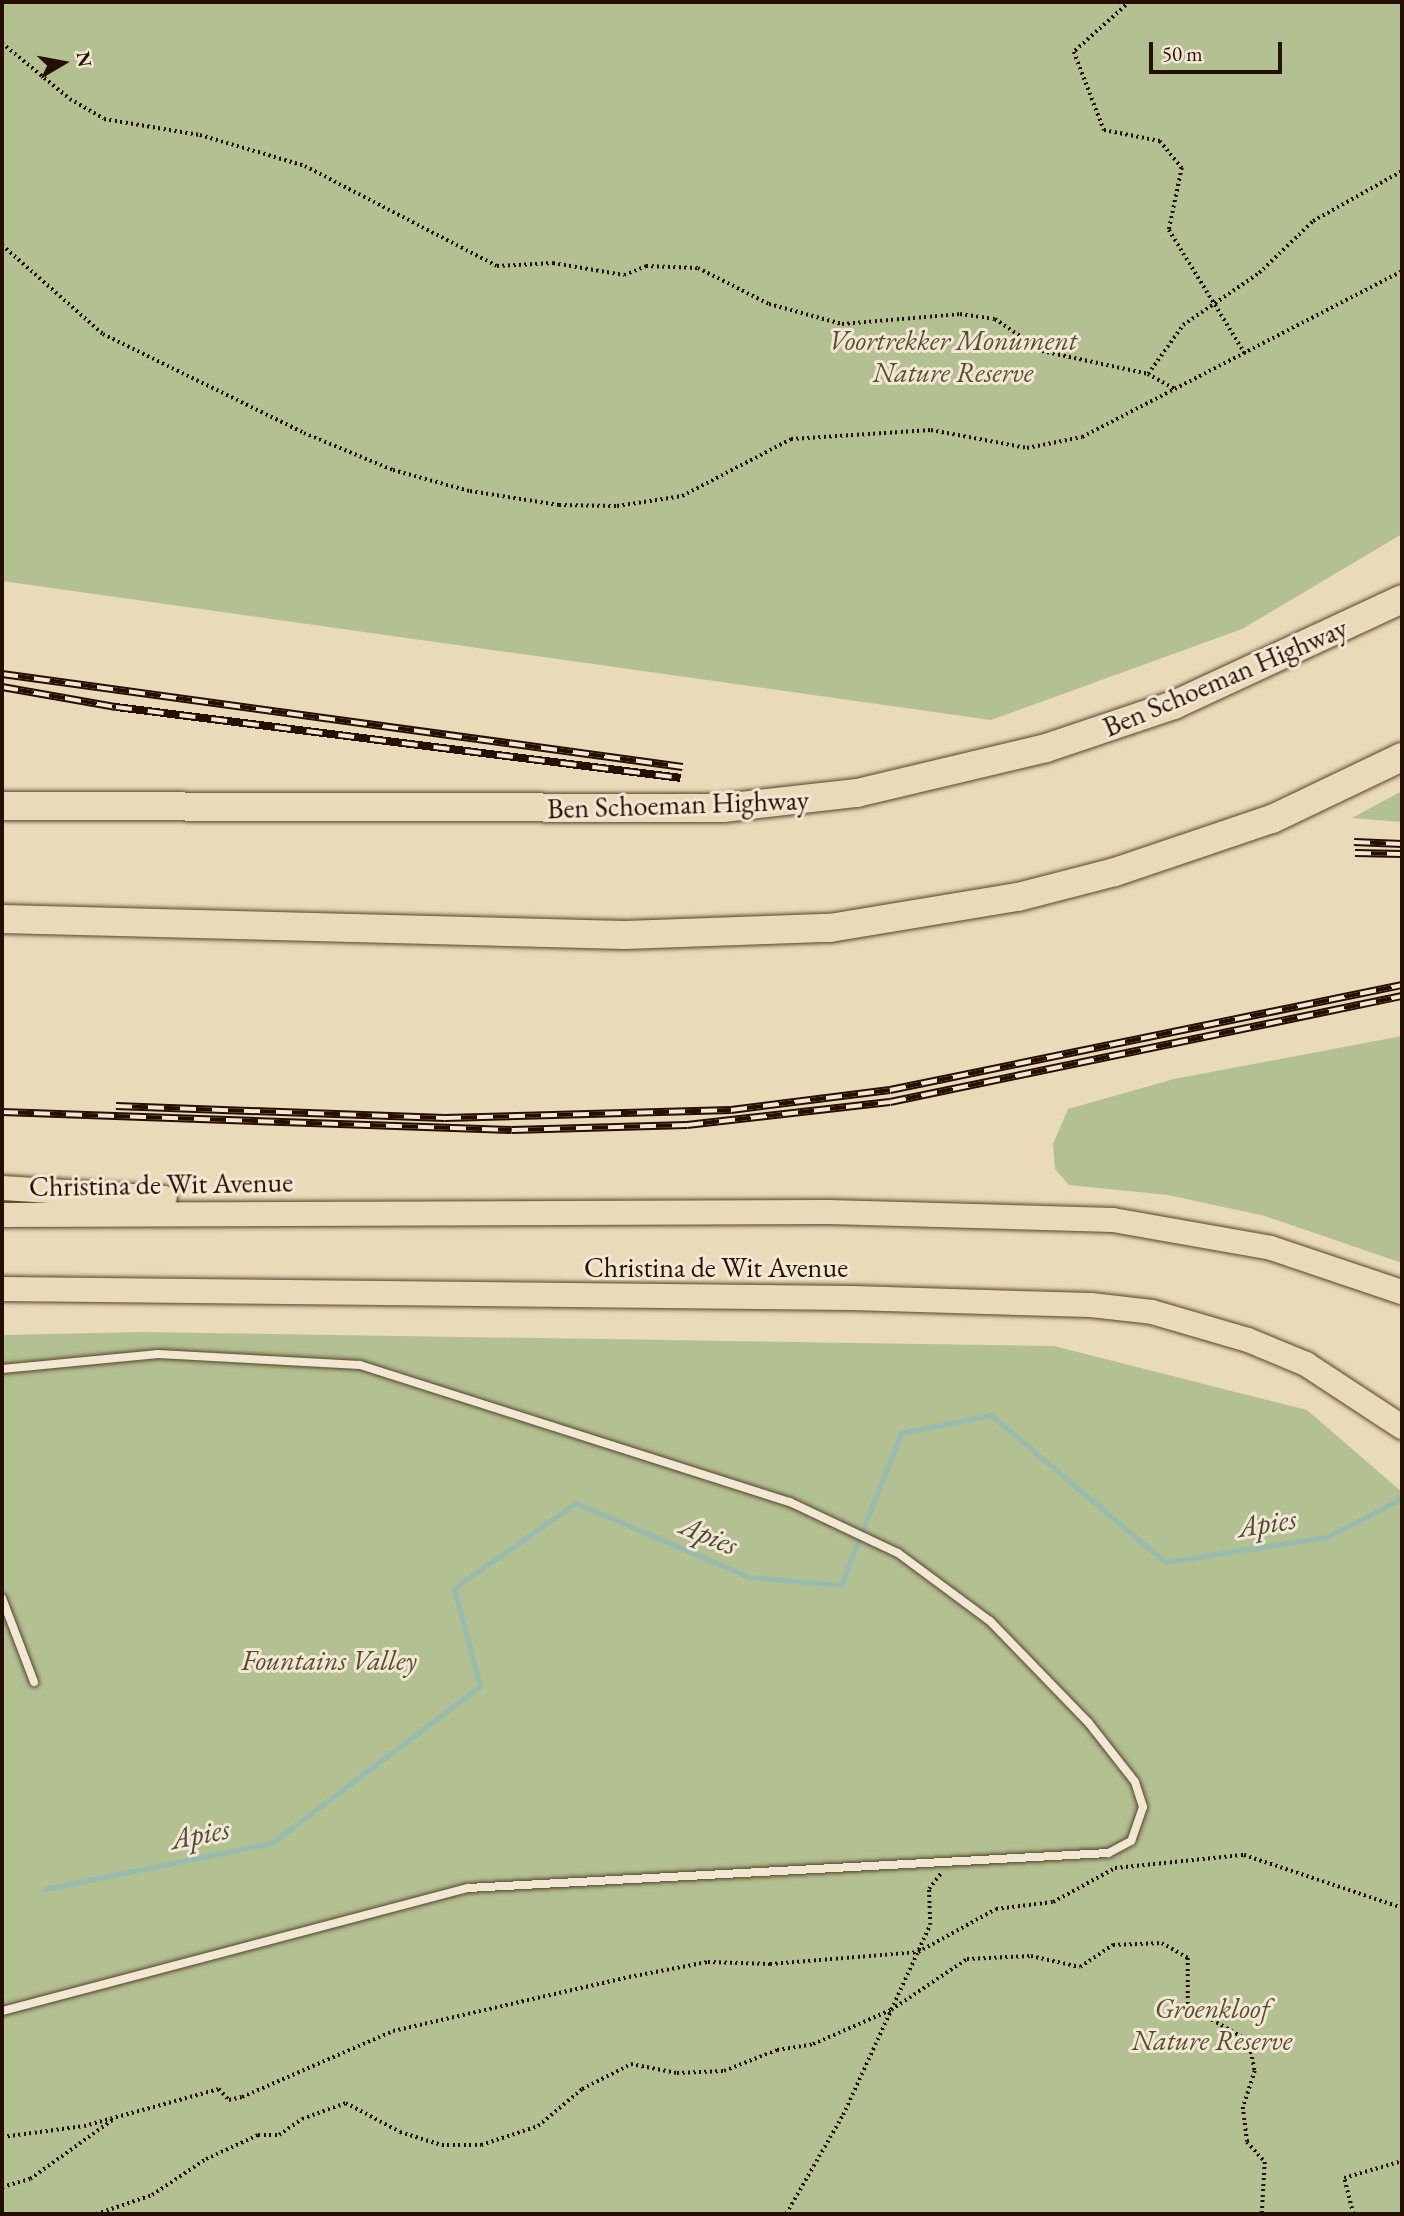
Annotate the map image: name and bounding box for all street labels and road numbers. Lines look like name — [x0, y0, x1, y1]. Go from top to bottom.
street label: Ben Schoeman Highway — [1098, 610, 1352, 744]
street label: Ben Schoeman Highway — [546, 783, 810, 825]
street label: Christina de Wit Avenue — [29, 1165, 293, 1203]
street label: Christina de Wit Avenue — [584, 1250, 848, 1284]

